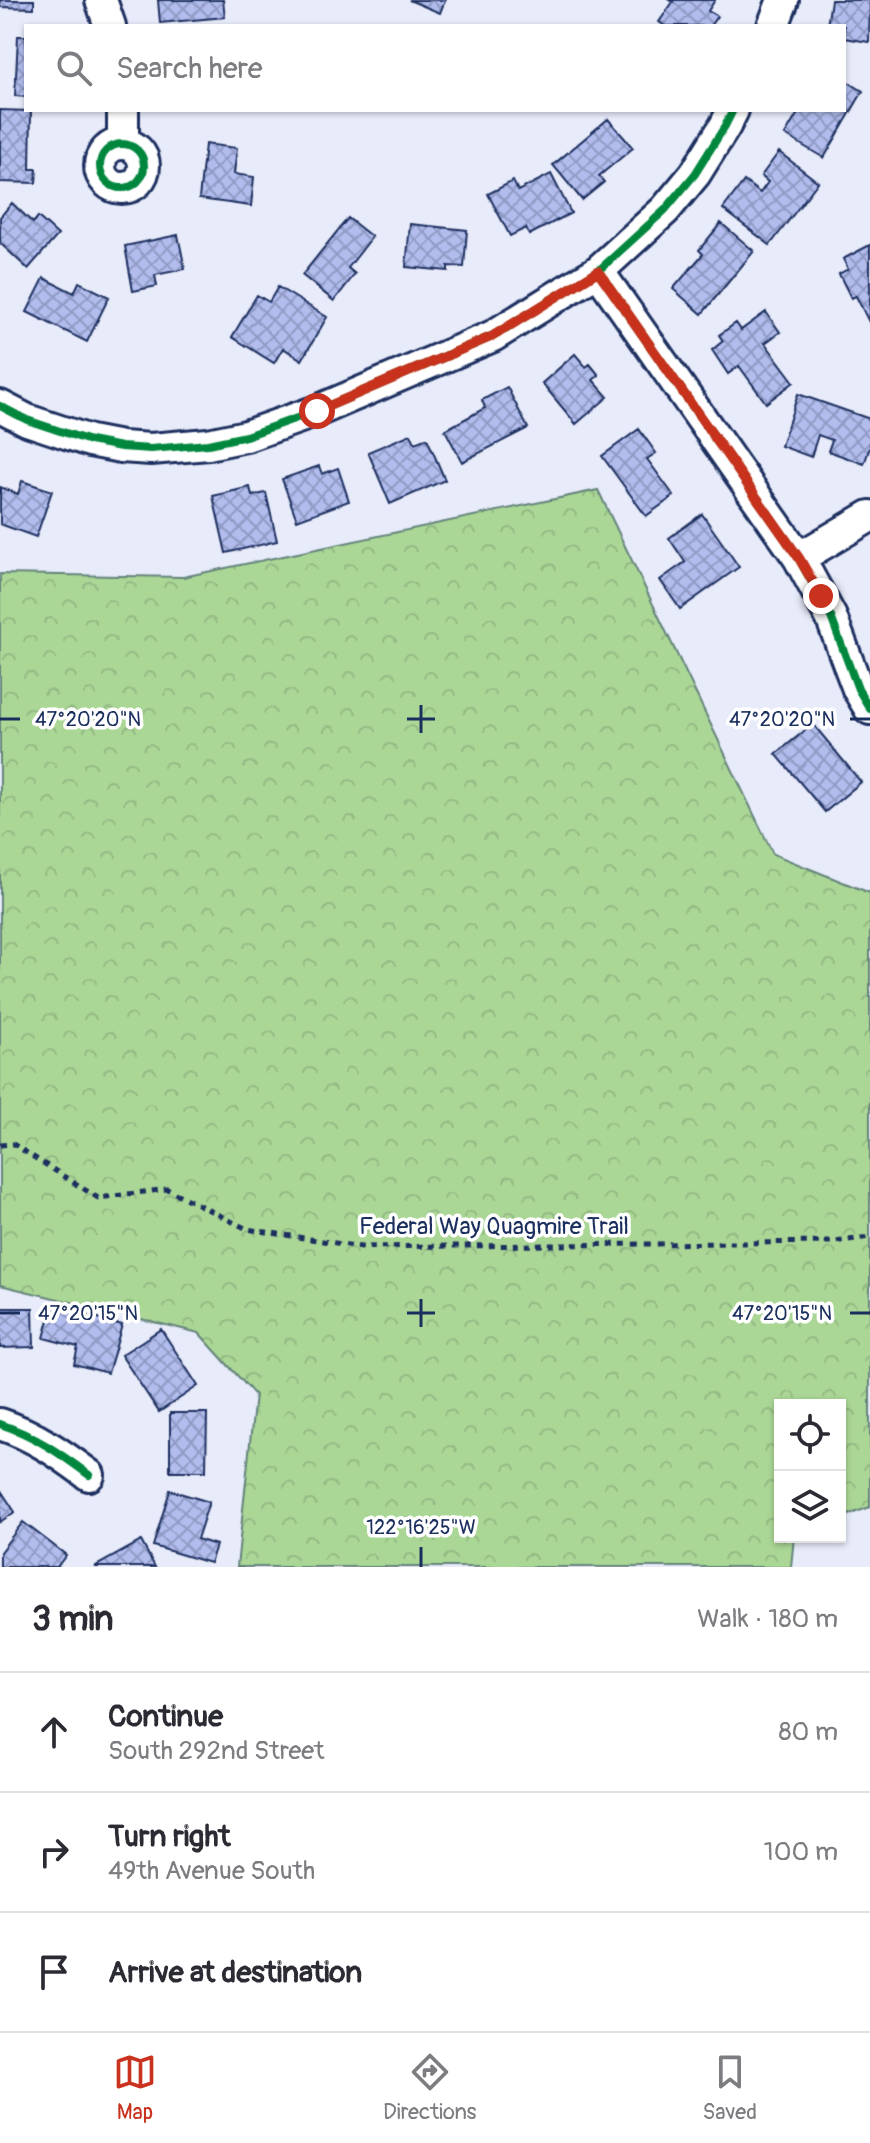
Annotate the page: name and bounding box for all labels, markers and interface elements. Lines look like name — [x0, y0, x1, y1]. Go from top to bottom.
search box — [24, 24, 846, 112]
icon: search — [52, 46, 96, 90]
text: Search here — [116, 50, 263, 87]
route start — [299, 393, 335, 429]
route end — [803, 578, 839, 614]
text: 47°20'20"N — [35, 707, 141, 732]
text: 47°20'20"N — [729, 707, 835, 732]
street label: Federal Way Quagmire Trail — [359, 1212, 629, 1241]
text: 47°20'15"N — [38, 1301, 138, 1326]
text: 47°20'15"N — [732, 1301, 832, 1326]
map controls — [774, 1399, 846, 1543]
button: locate — [774, 1399, 846, 1471]
button: layers — [774, 1471, 846, 1543]
text: 122°16'25"W — [366, 1515, 476, 1540]
text: 3 min — [32, 1598, 114, 1641]
text: Walk · 180 m — [697, 1603, 838, 1635]
text: Continue — [108, 1698, 223, 1735]
icon: ahead — [32, 1710, 76, 1754]
text: 80 m — [778, 1716, 838, 1748]
text: South 292nd Street — [108, 1735, 325, 1767]
text: Turn right — [108, 1818, 231, 1855]
icon: right — [32, 1830, 76, 1874]
text: 100 m — [764, 1836, 838, 1868]
text: 49th Avenue South — [108, 1855, 315, 1887]
icon: arrive — [32, 1950, 76, 1994]
text: Arrive at destination — [108, 1954, 362, 1991]
tab: Map — [113, 2050, 157, 2126]
tab: Directions — [383, 2050, 476, 2126]
tab: Saved — [702, 2050, 757, 2126]

